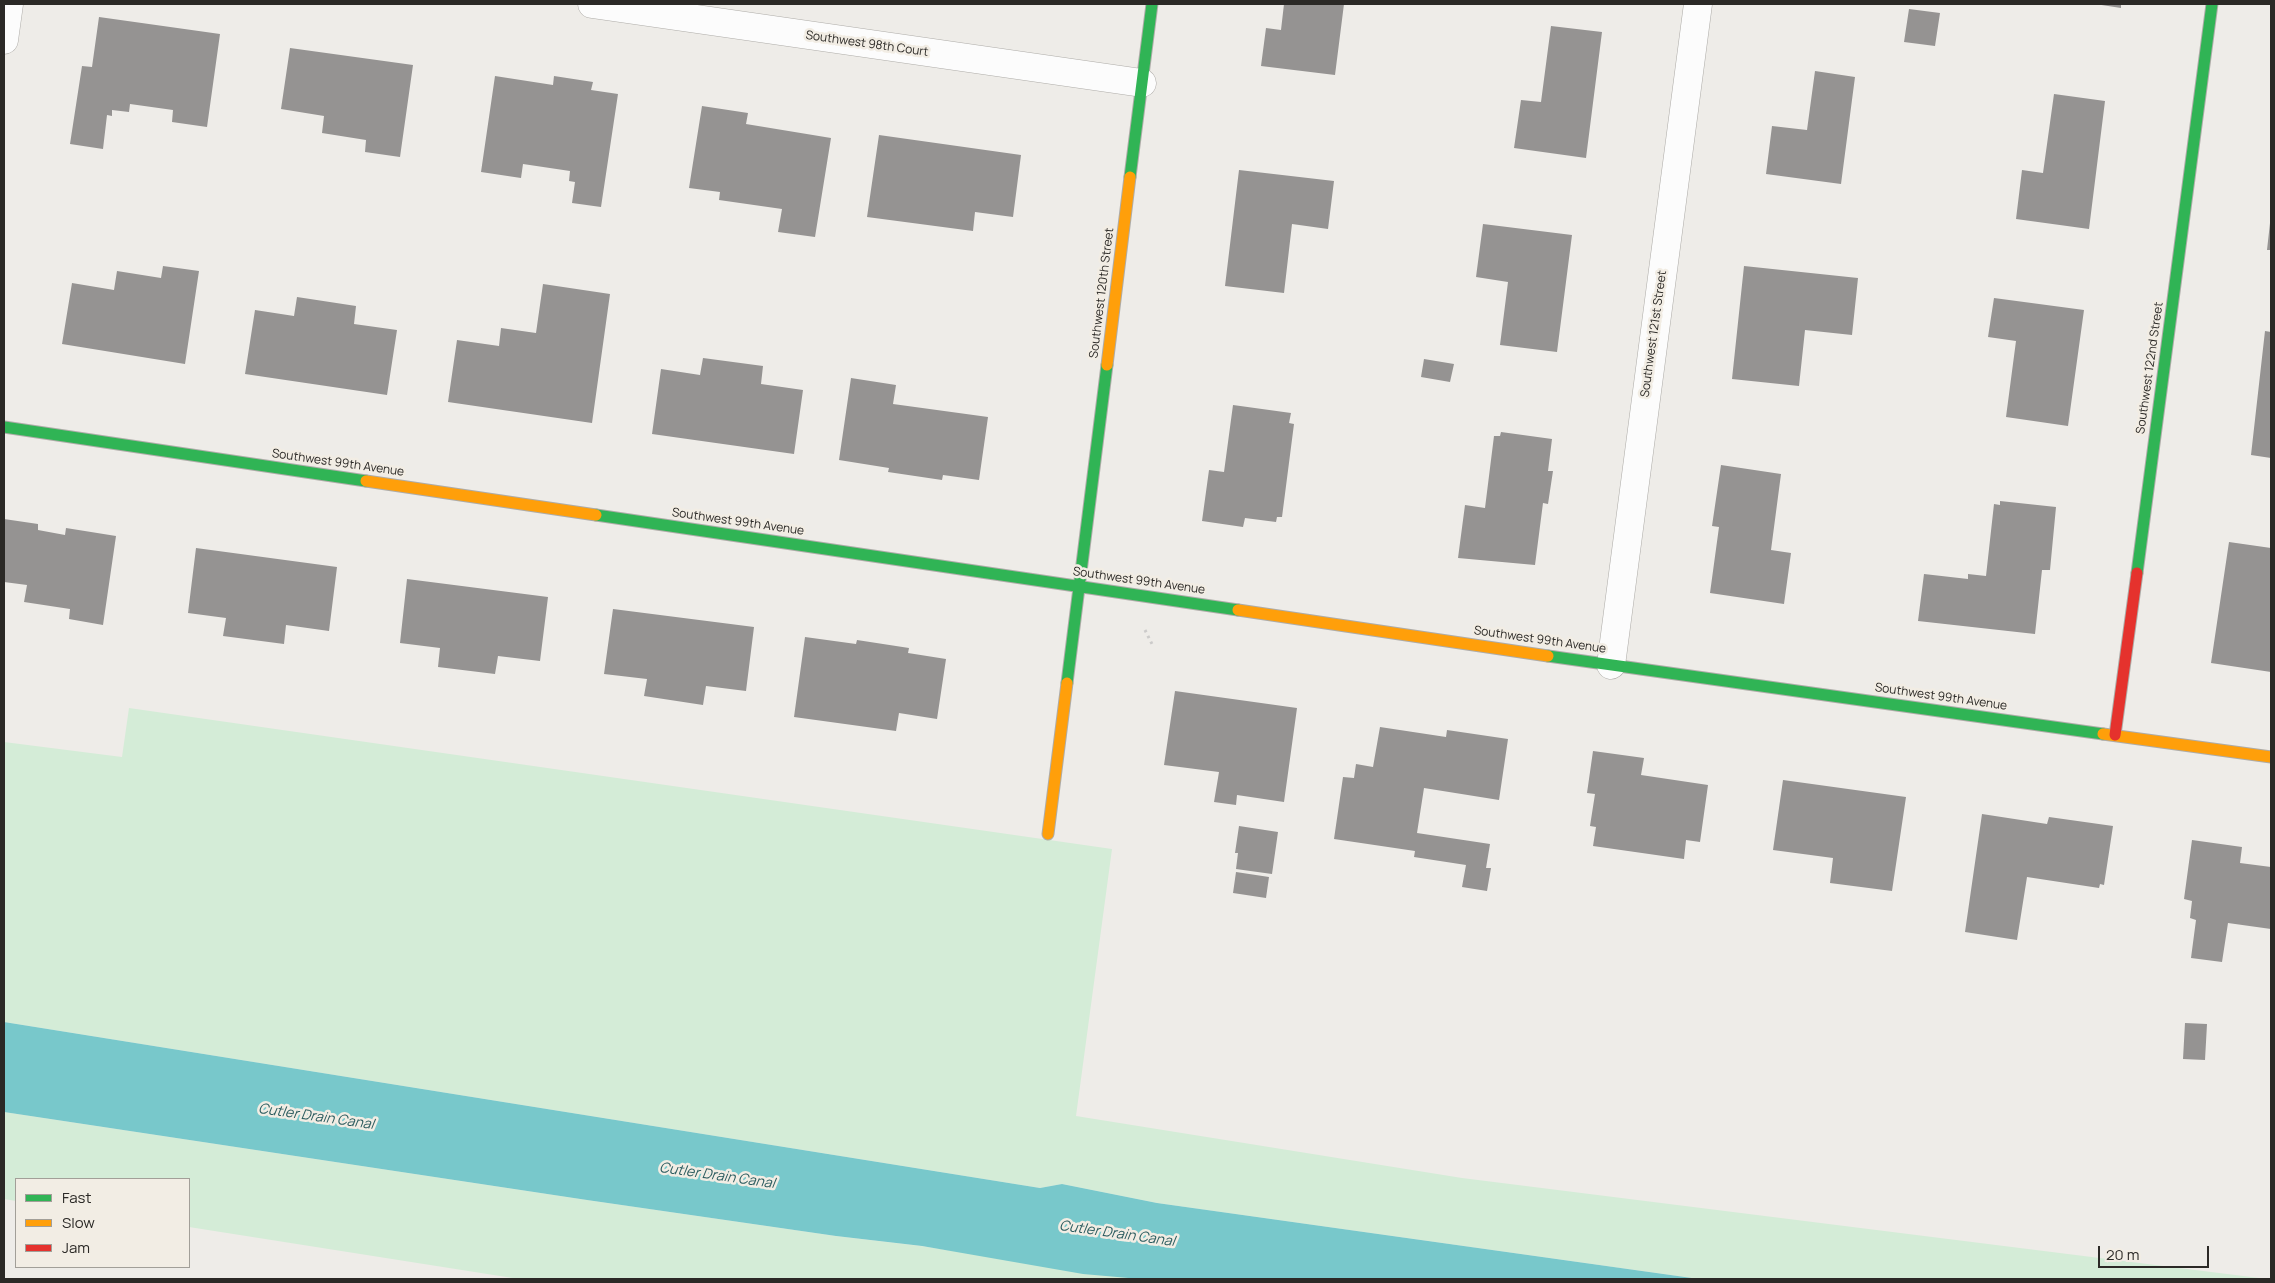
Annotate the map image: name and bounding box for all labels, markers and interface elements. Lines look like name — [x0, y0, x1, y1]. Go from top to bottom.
street label: Southwest 98th Court — [805, 28, 929, 60]
street label: Southwest 120th Street — [1087, 227, 1117, 359]
street label: Southwest 121st Street — [1638, 270, 1670, 398]
street label: Southwest 122nd Street — [2134, 301, 2166, 435]
street label: Southwest 99th Avenue — [271, 447, 405, 479]
street label: Southwest 99th Avenue — [671, 506, 805, 538]
street label: Southwest 99th Avenue — [1072, 565, 1206, 597]
street label: Southwest 99th Avenue — [1473, 624, 1607, 656]
street label: Southwest 99th Avenue — [1874, 681, 2008, 713]
water label: Cutler Drain Canal — [257, 1101, 375, 1133]
water label: Cutler Drain Canal — [658, 1160, 776, 1192]
legend — [15, 1178, 190, 1268]
text: Fast — [62, 1187, 91, 1208]
text: Slow — [62, 1212, 95, 1233]
water label: Cutler Drain Canal — [1058, 1218, 1176, 1250]
scale bar — [2100, 1236, 2211, 1268]
text: Jam — [62, 1237, 90, 1258]
text: 20 m — [2106, 1244, 2139, 1265]

